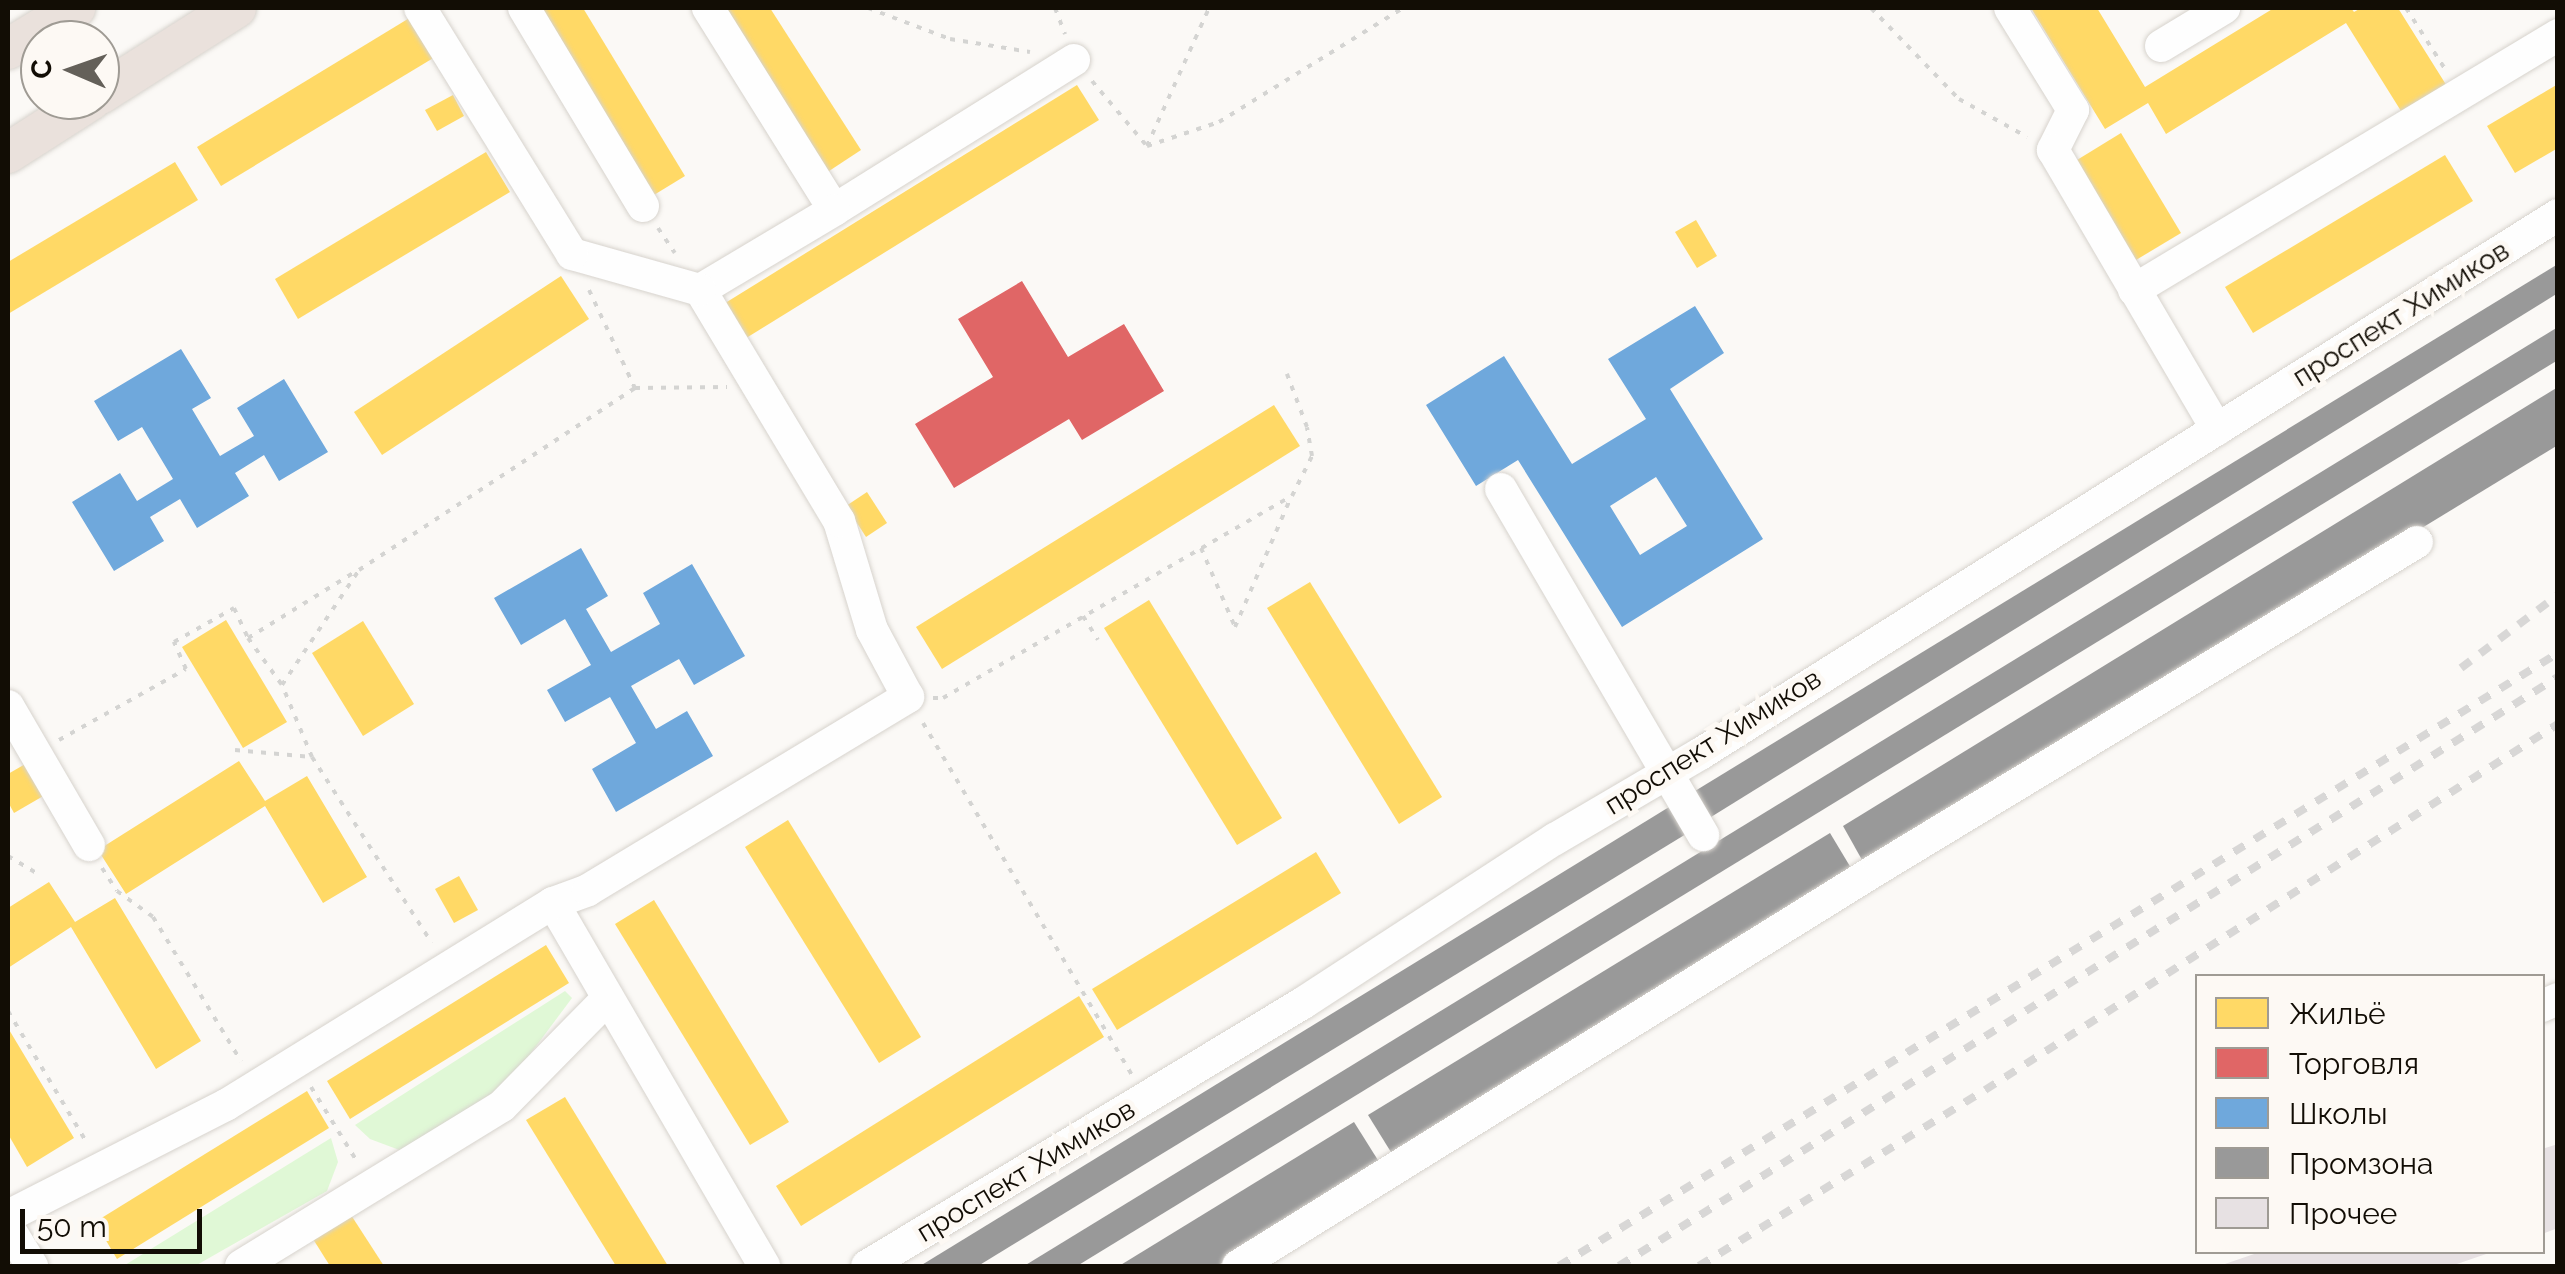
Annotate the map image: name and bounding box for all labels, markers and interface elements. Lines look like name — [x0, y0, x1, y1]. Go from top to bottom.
north arrow — [20, 20, 120, 120]
text: С — [25, 59, 58, 79]
street label: проспект Химиков — [2287, 234, 2515, 394]
street label: проспект Химиков — [1599, 662, 1827, 822]
legend — [2195, 974, 2545, 1254]
text: Жильё — [2289, 996, 2386, 1031]
text: Торговля — [2289, 1046, 2419, 1081]
street label: проспект Химиков — [911, 1093, 1141, 1249]
text: Школы — [2289, 1096, 2388, 1131]
text: Промзона — [2289, 1146, 2433, 1181]
scale bar — [25, 1189, 208, 1251]
text: Прочее — [2289, 1196, 2397, 1231]
text: 50 m — [37, 1209, 107, 1244]

